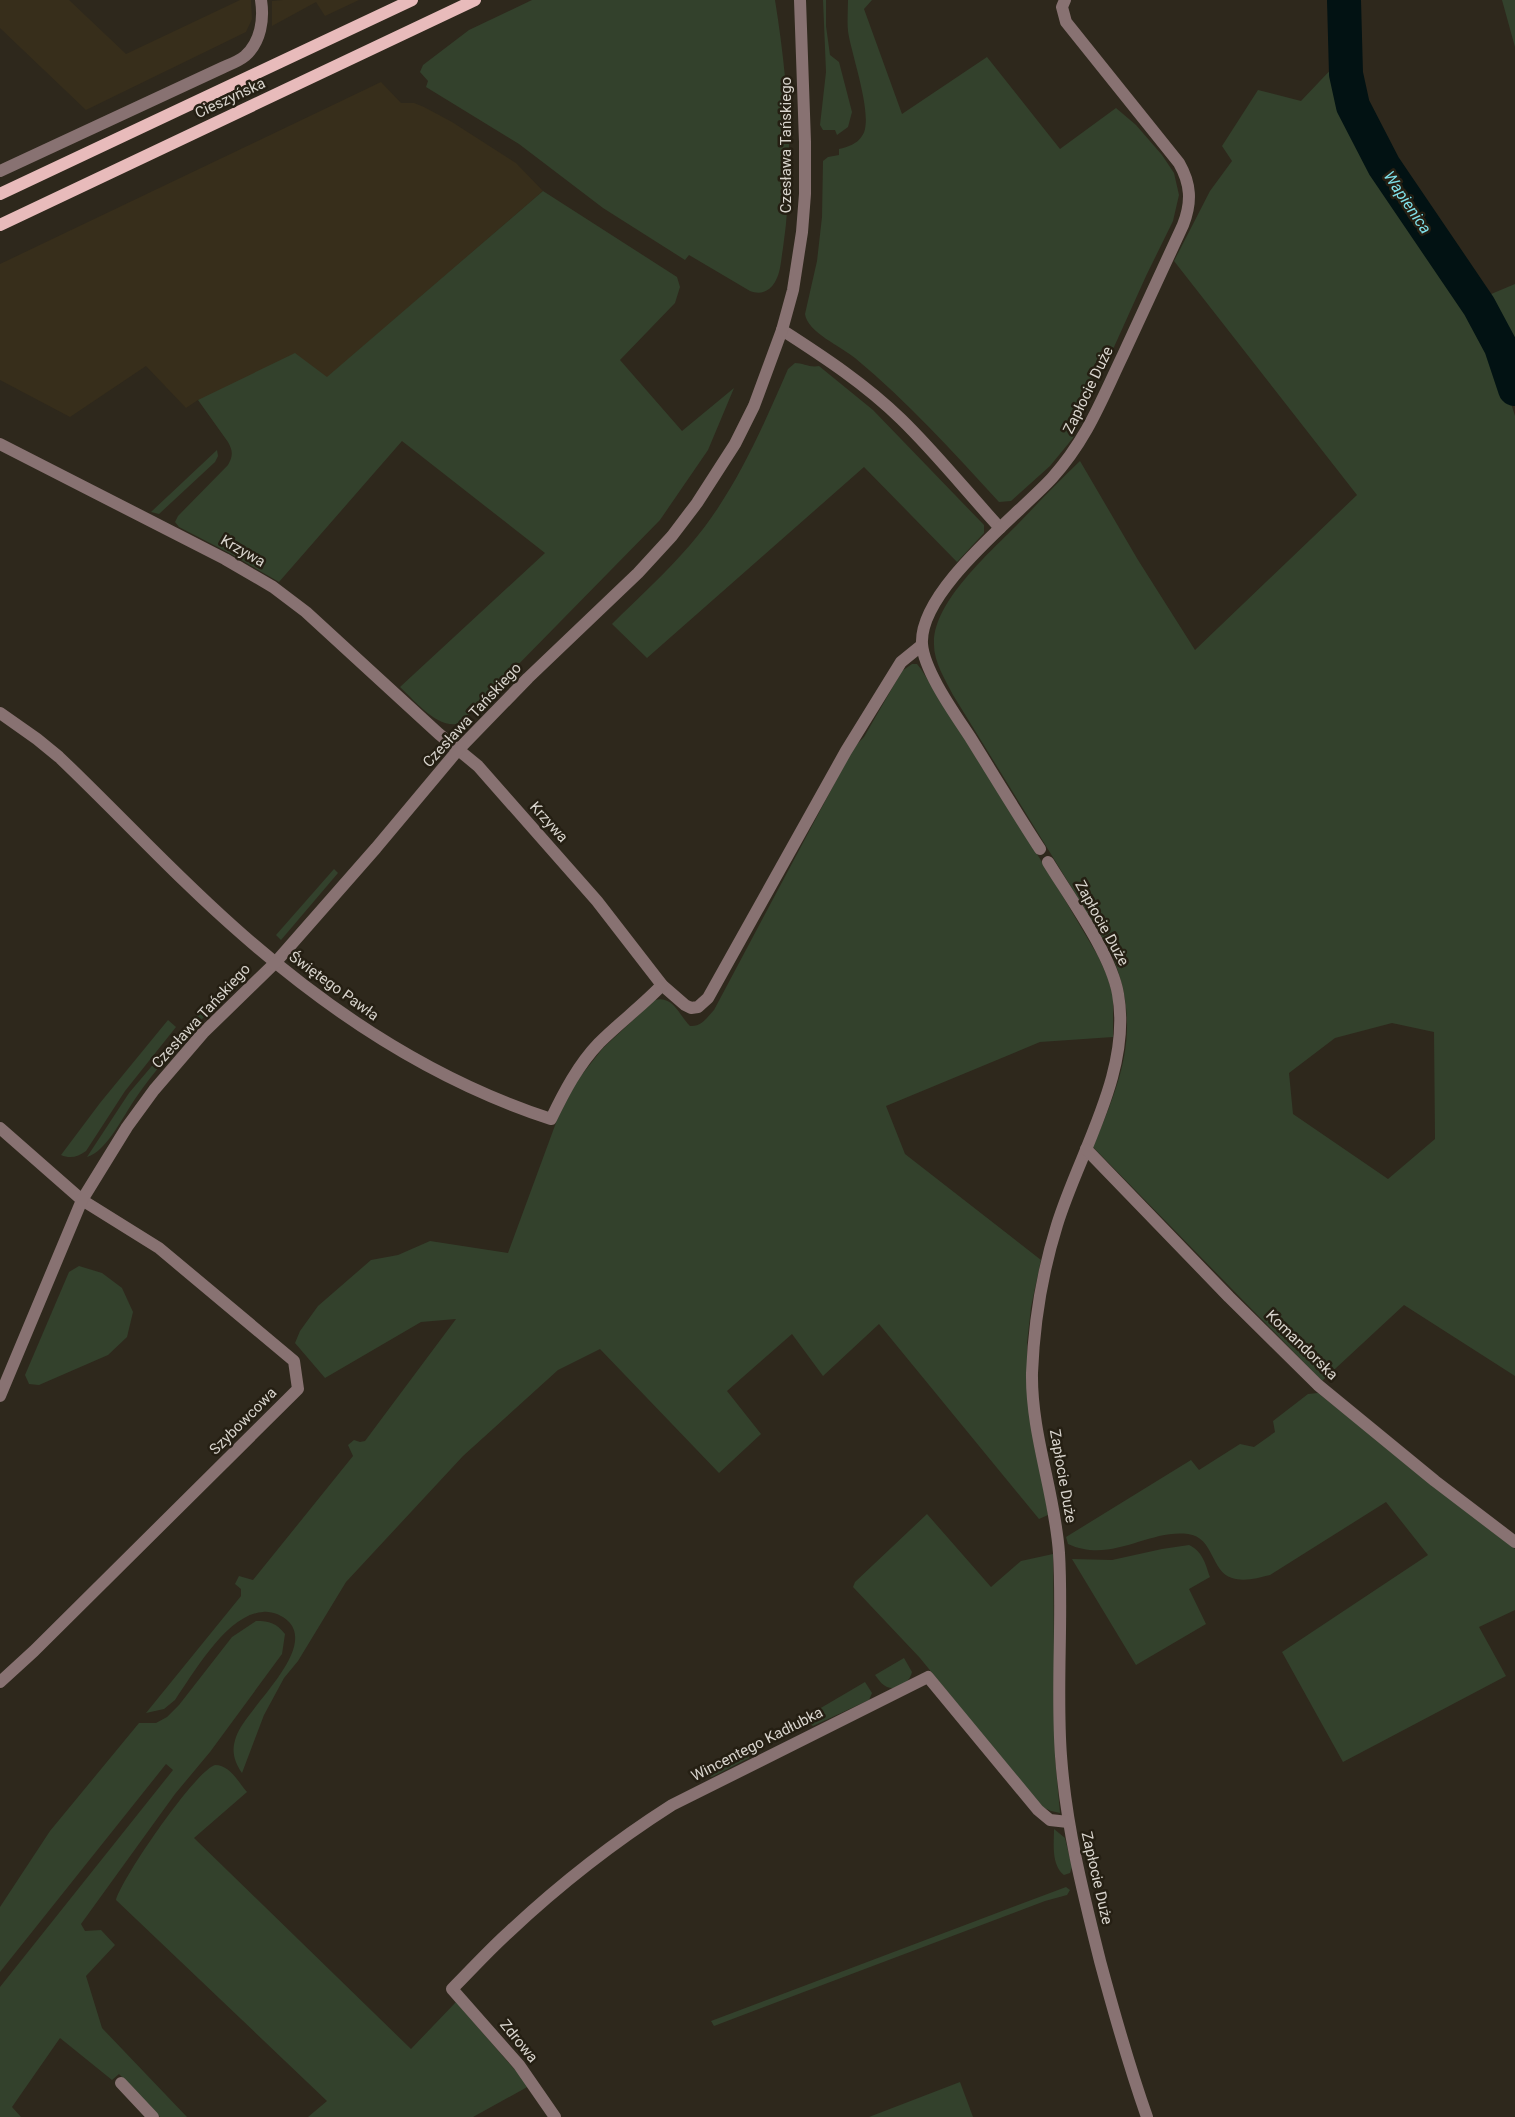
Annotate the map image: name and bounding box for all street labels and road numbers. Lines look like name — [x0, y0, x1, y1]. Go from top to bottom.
street label: Cieszyńska — [192, 74, 268, 122]
street label: Czesława Tańskiego — [777, 77, 795, 213]
street label: Zapłocie Duże — [1059, 343, 1117, 437]
street label: Krzywa — [218, 531, 268, 571]
street label: Czesława Tańskiego — [419, 659, 525, 771]
street label: Krzywa — [526, 798, 572, 846]
street label: Zapłocie Duże — [1071, 877, 1133, 969]
street label: Świętego Pawła — [286, 947, 382, 1025]
street label: Czesława Tańskiego — [148, 960, 254, 1072]
street label: Komandorska — [1262, 1306, 1342, 1384]
street label: Szybowcowa — [206, 1384, 280, 1458]
street label: Zapłocie Duże — [1046, 1428, 1080, 1524]
street label: Wincentego Kadłubka — [688, 1703, 826, 1785]
street label: Zapłocie Duże — [1078, 1830, 1116, 1926]
street label: Zdrowa — [496, 2016, 542, 2066]

